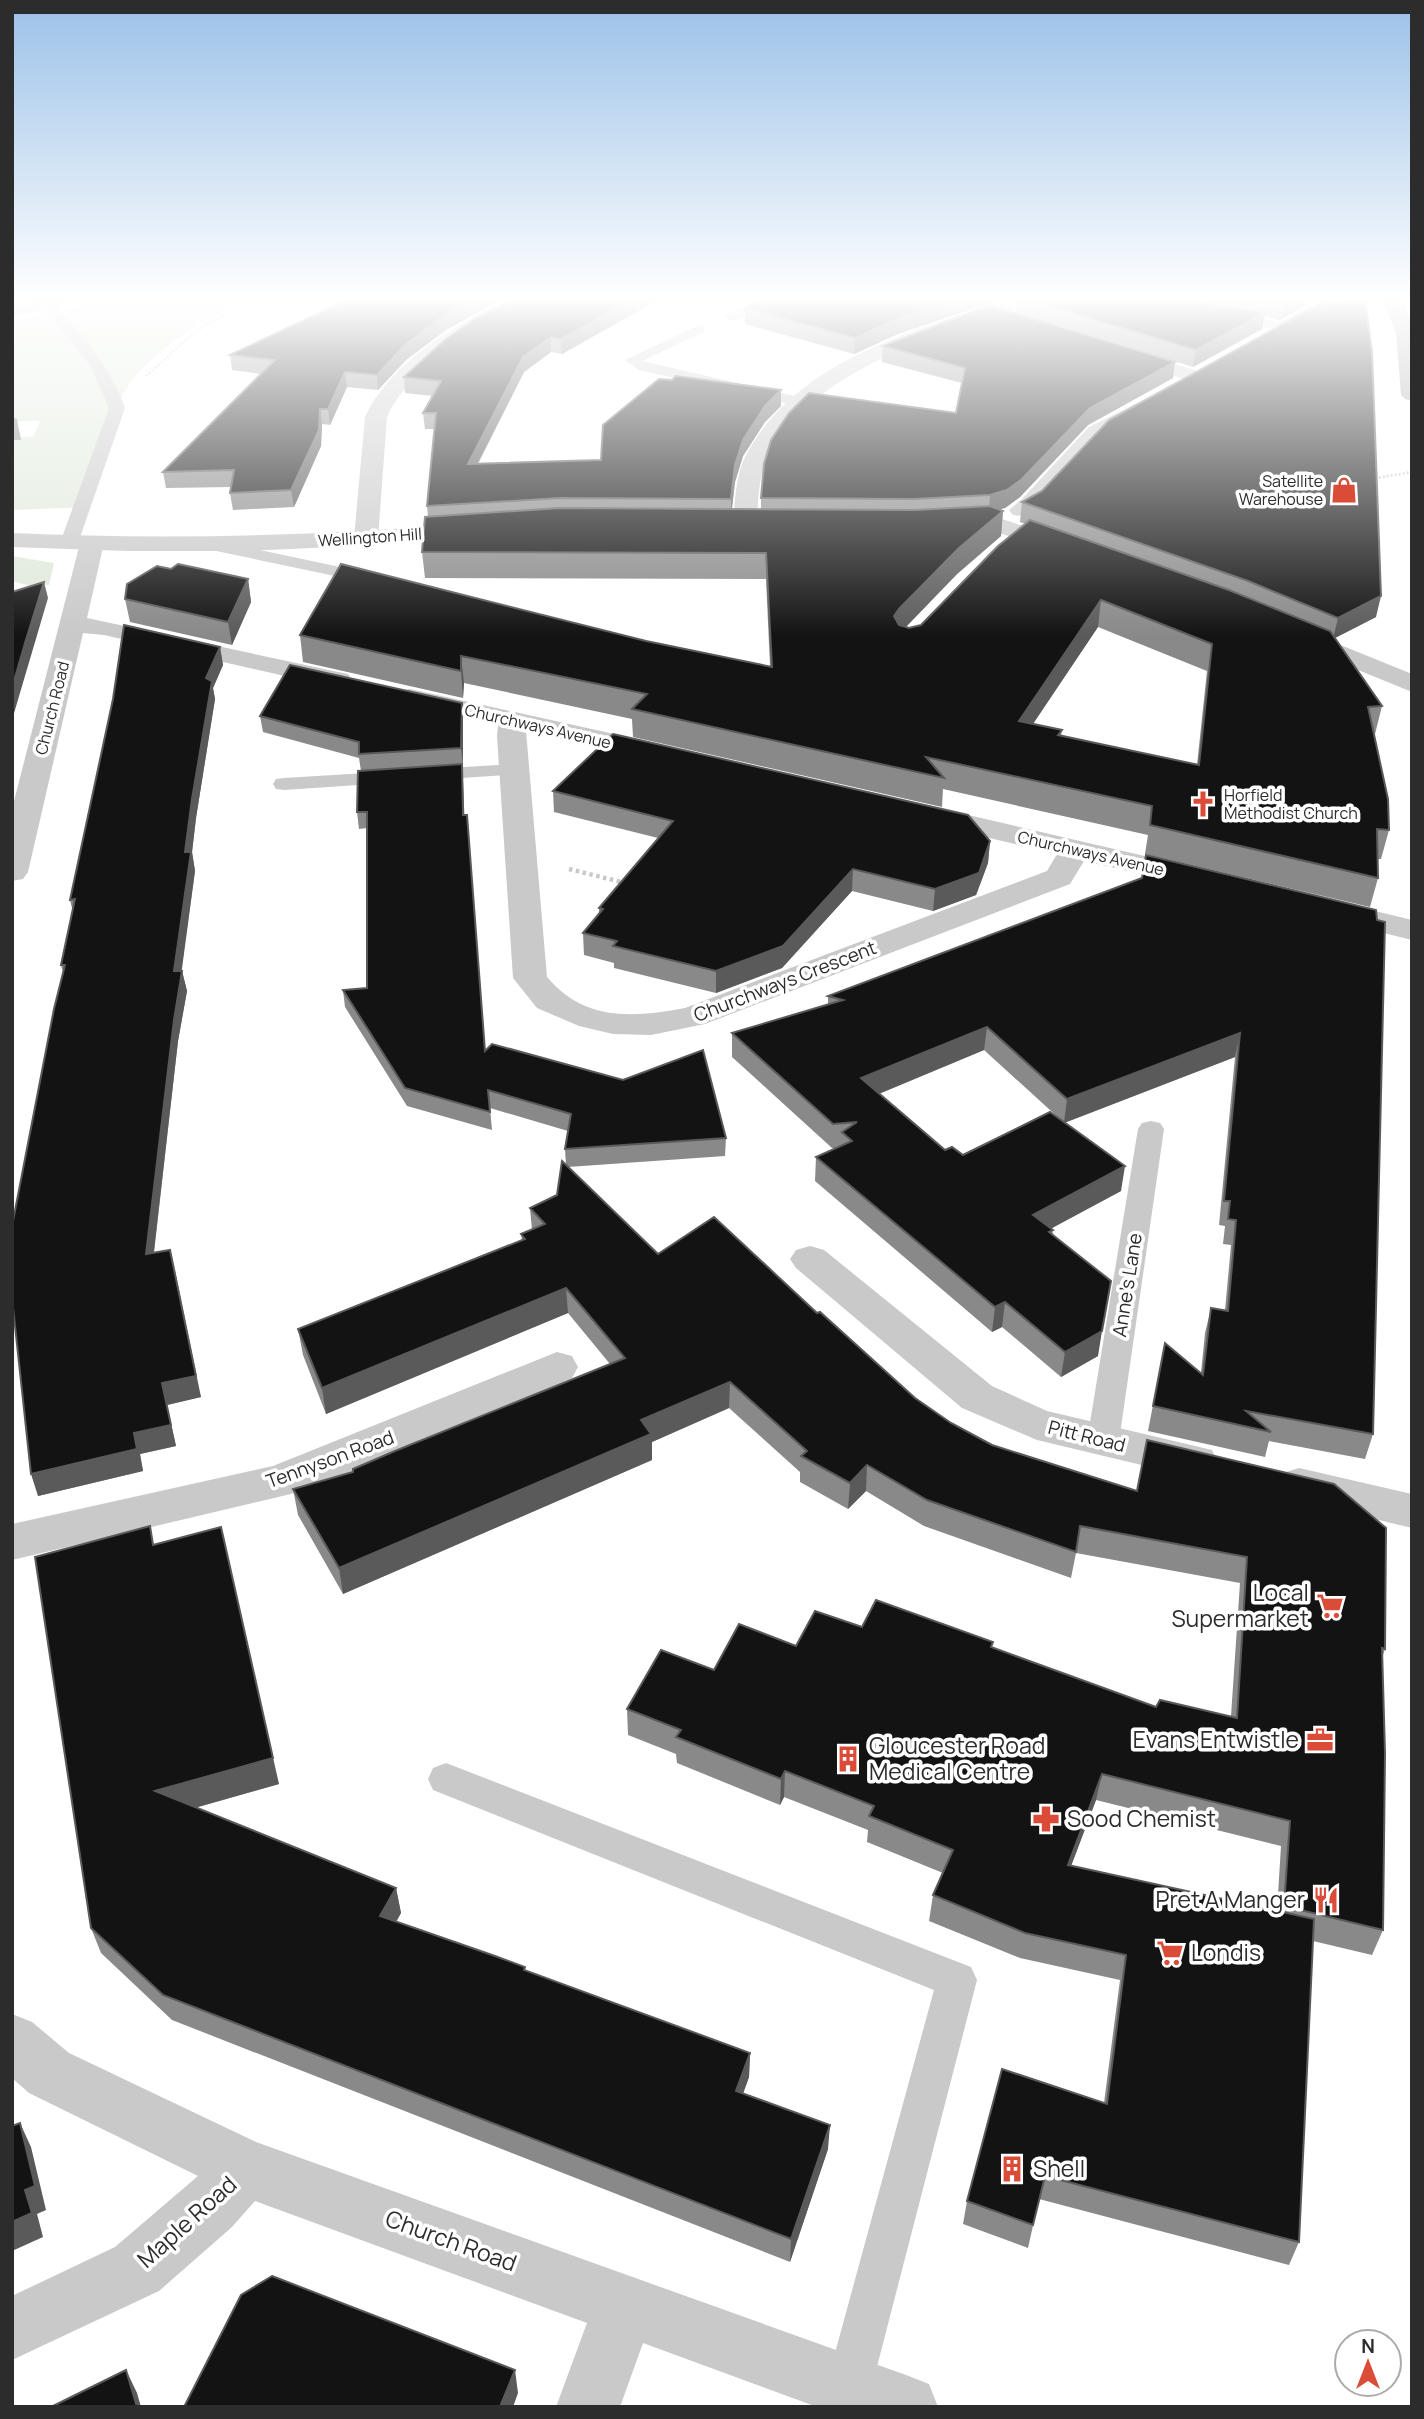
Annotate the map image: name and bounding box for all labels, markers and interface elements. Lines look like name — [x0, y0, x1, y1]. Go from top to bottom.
place label: Satellite Warehouse — [1239, 470, 1323, 510]
shop icon: Satellite Warehouse — [1329, 475, 1359, 505]
street label: Wellington Hill — [317, 522, 423, 552]
street label: Church Road — [30, 659, 74, 757]
street label: Churchways Avenue — [463, 698, 613, 754]
place label: Horfield Methodist Church — [1224, 784, 1358, 824]
church icon: Horfield Methodist Church — [1188, 789, 1218, 819]
street label: Churchways Avenue — [1016, 825, 1166, 881]
street label: Churchways Crescent — [690, 934, 880, 1028]
street label: Anne’s Lane — [1106, 1231, 1148, 1339]
street label: Pitt Road — [1046, 1414, 1128, 1458]
street label: Tennyson Road — [263, 1424, 397, 1494]
place label: Local Supermarket — [1171, 1576, 1309, 1634]
supermarket icon: Local Supermarket — [1315, 1591, 1345, 1621]
place label: Evans Entwistle — [1133, 1723, 1299, 1755]
office icon: Evans Entwistle — [1305, 1725, 1335, 1755]
place label: Gloucester Road Medical Centre — [869, 1729, 1045, 1787]
building icon: Gloucester Road Medical Centre — [833, 1744, 863, 1774]
place label: Sood Chemist — [1067, 1802, 1216, 1834]
pharmacy icon: Sood Chemist — [1031, 1804, 1061, 1834]
place label: Pret A Manger — [1156, 1883, 1305, 1915]
restaurant icon: Pret A Manger — [1311, 1885, 1341, 1915]
place label: Londis — [1191, 1936, 1261, 1968]
supermarket icon: Londis — [1155, 1938, 1185, 1968]
place label: Shell — [1033, 2152, 1085, 2184]
building icon: Shell — [997, 2154, 1027, 2184]
street label: Maple Road — [130, 2168, 243, 2275]
street label: Church Road — [381, 2202, 521, 2279]
north arrow — [1333, 2328, 1403, 2398]
text: N — [1361, 2333, 1375, 2359]

